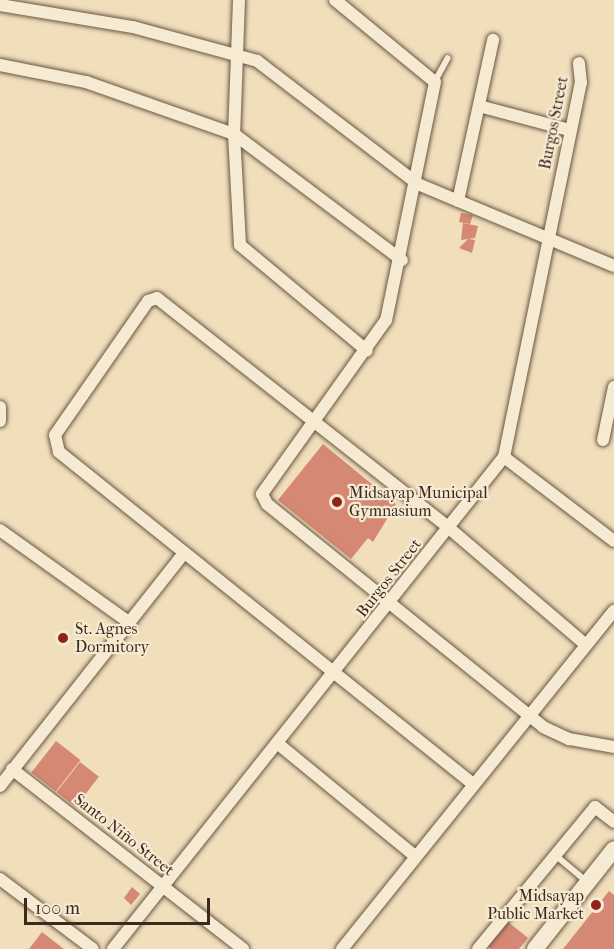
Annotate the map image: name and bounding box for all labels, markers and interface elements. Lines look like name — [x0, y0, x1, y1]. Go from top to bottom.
street label: Burgos Street — [536, 75, 572, 171]
place label: Midsayap Municipal Gymnasium — [349, 483, 488, 521]
marker: Midsayap Municipal Gymnasium — [330, 495, 344, 509]
street label: Burgos Street — [352, 535, 426, 621]
place label: St. Agnes Dormitory — [75, 619, 149, 657]
marker: St. Agnes Dormitory — [56, 631, 70, 645]
street label: Santo Niño Street — [70, 790, 178, 880]
scale bar — [27, 886, 213, 924]
place label: Midsayap Public Market — [487, 886, 584, 924]
text: 100 m — [35, 898, 80, 919]
marker: Midsayap Public Market — [589, 898, 603, 912]

